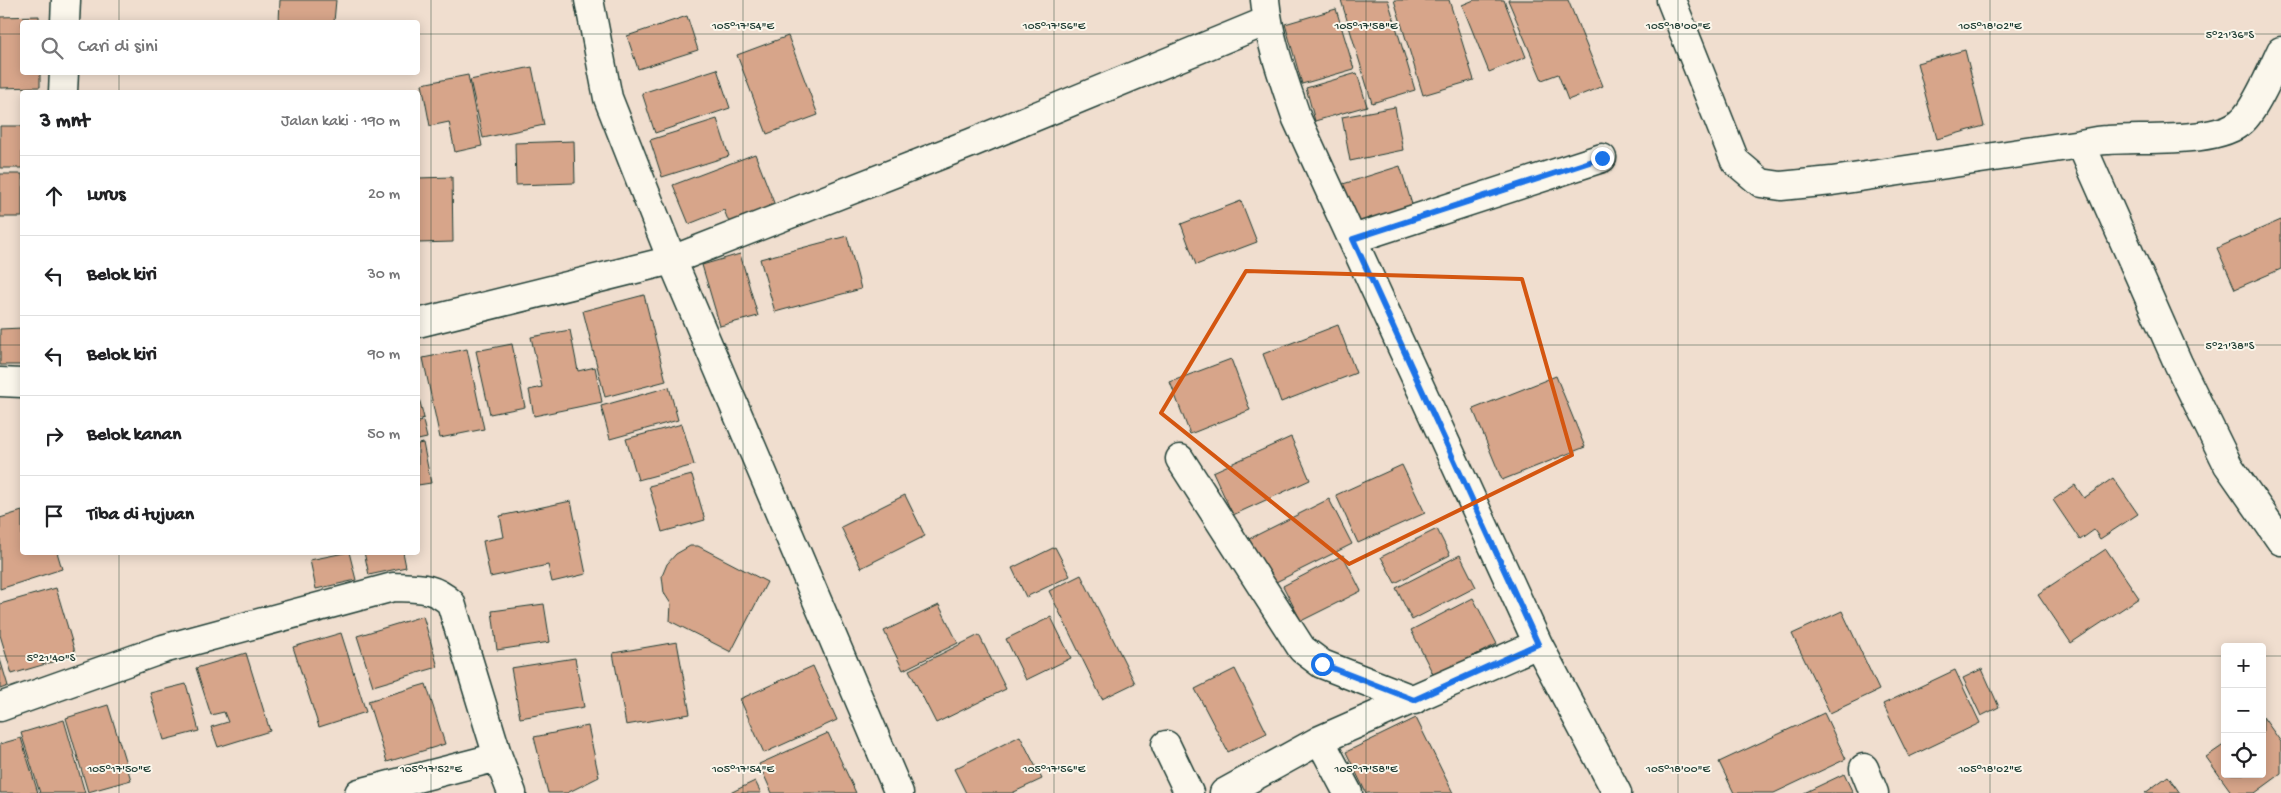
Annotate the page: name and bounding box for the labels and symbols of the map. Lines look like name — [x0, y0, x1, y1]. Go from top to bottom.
text: 105°17'54"E — [711, 20, 774, 34]
text: 105°17'56"E — [1022, 20, 1086, 34]
text: 105°17'58"E — [1334, 20, 1398, 34]
text: 105°18'00"E — [1645, 20, 1710, 34]
text: 105°18'02"E — [1958, 20, 2022, 34]
text: 5°21'36"S — [2206, 29, 2255, 43]
route end — [1591, 147, 1614, 170]
text: 5°21'38"S — [2206, 340, 2255, 354]
text: 5°21'40"S — [27, 652, 76, 666]
route start — [1311, 653, 1334, 676]
text: 105°17'50"E — [86, 763, 151, 777]
text: 105°17'52"E — [399, 763, 463, 777]
text: 105°17'54"E — [711, 763, 774, 777]
text: 105°17'56"E — [1022, 763, 1086, 777]
text: 105°17'58"E — [1334, 763, 1398, 777]
text: 105°18'00"E — [1645, 763, 1710, 777]
text: 105°18'02"E — [1958, 763, 2022, 777]

